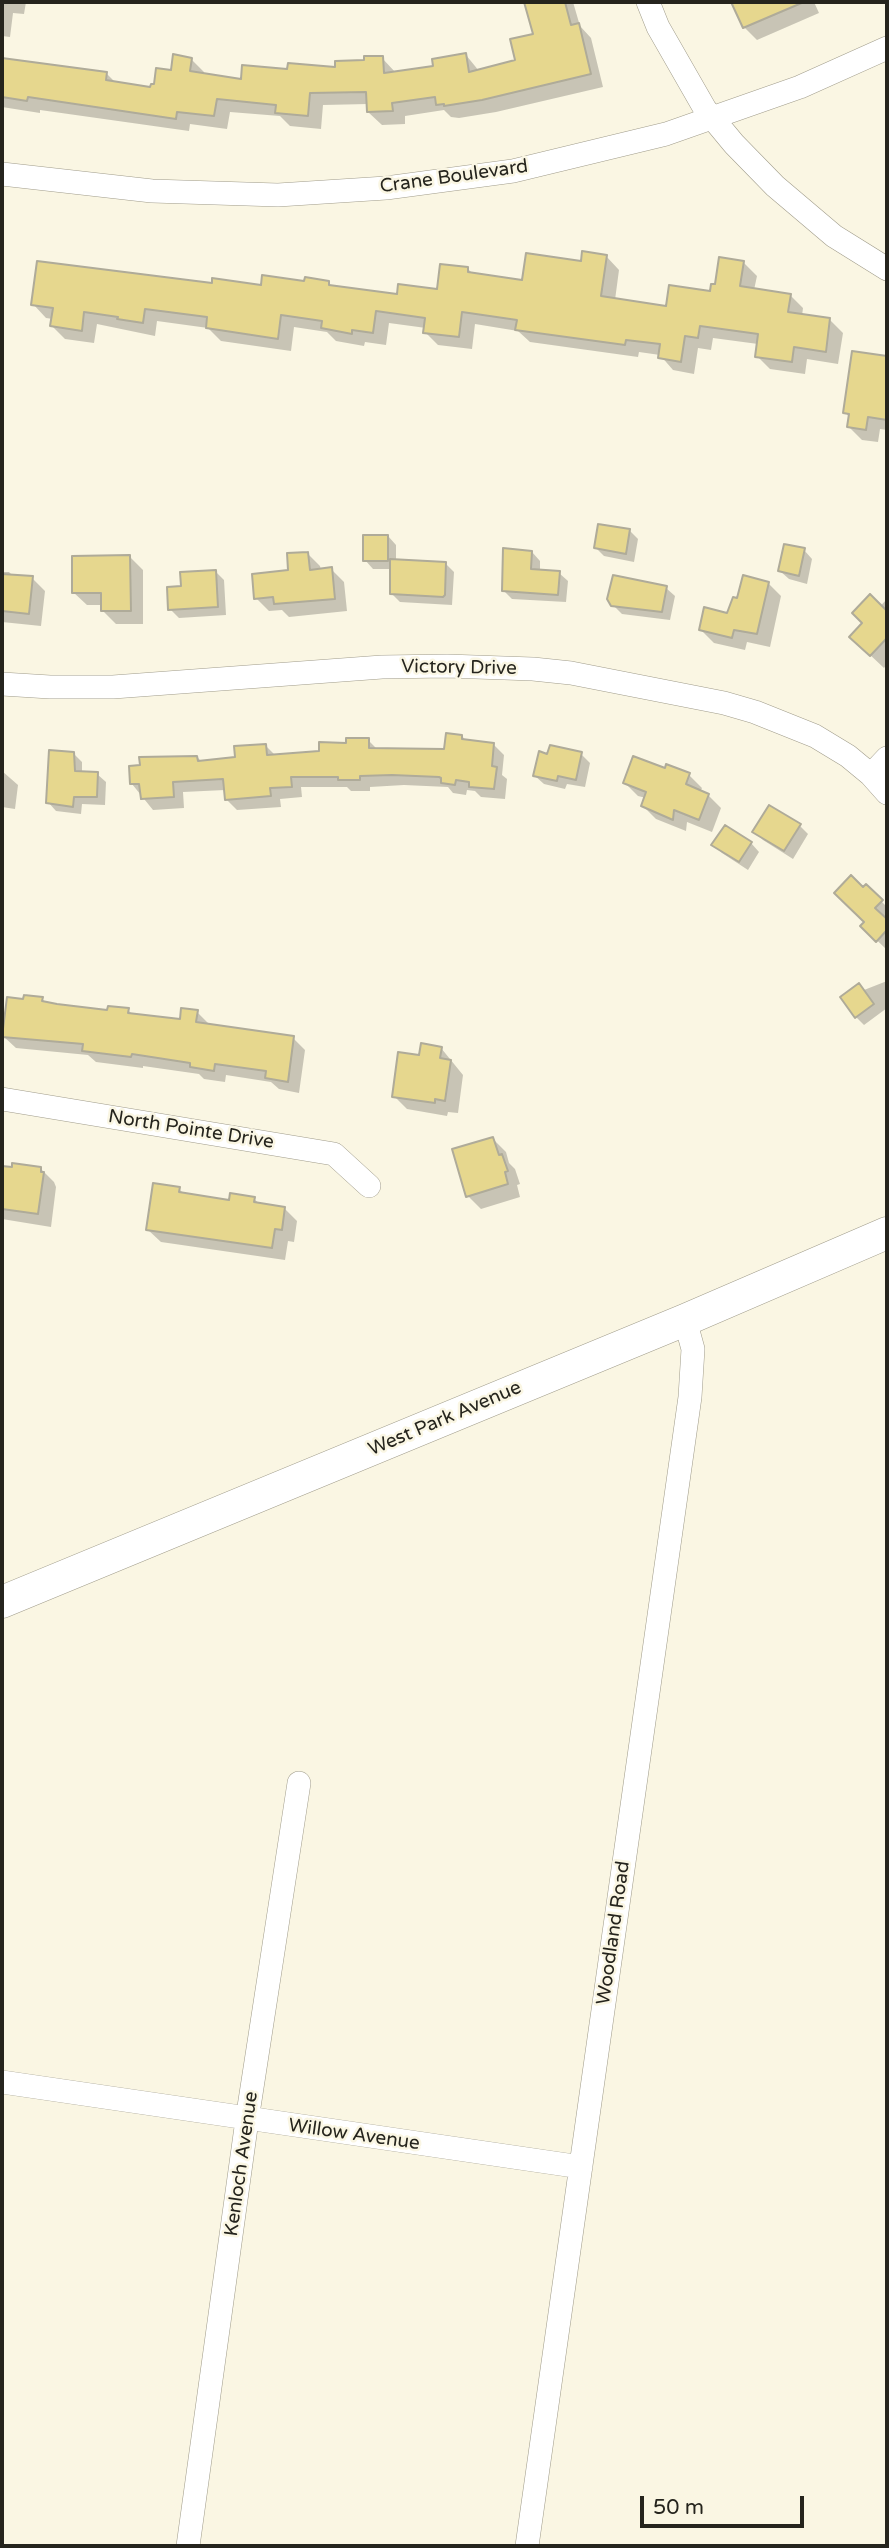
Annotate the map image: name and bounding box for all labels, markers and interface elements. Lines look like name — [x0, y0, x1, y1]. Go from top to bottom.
street label: Crane Boulevard — [378, 155, 530, 199]
street label: Victory Drive — [401, 656, 517, 680]
street label: North Pointe Drive — [107, 1106, 275, 1154]
street label: West Park Avenue — [365, 1376, 525, 1462]
street label: Woodland Road — [593, 1860, 635, 2006]
street label: Kenloch Avenue — [221, 2090, 263, 2238]
street label: Willow Avenue — [287, 2114, 421, 2156]
scale bar — [644, 2482, 808, 2526]
text: 50 m — [653, 2495, 704, 2520]

